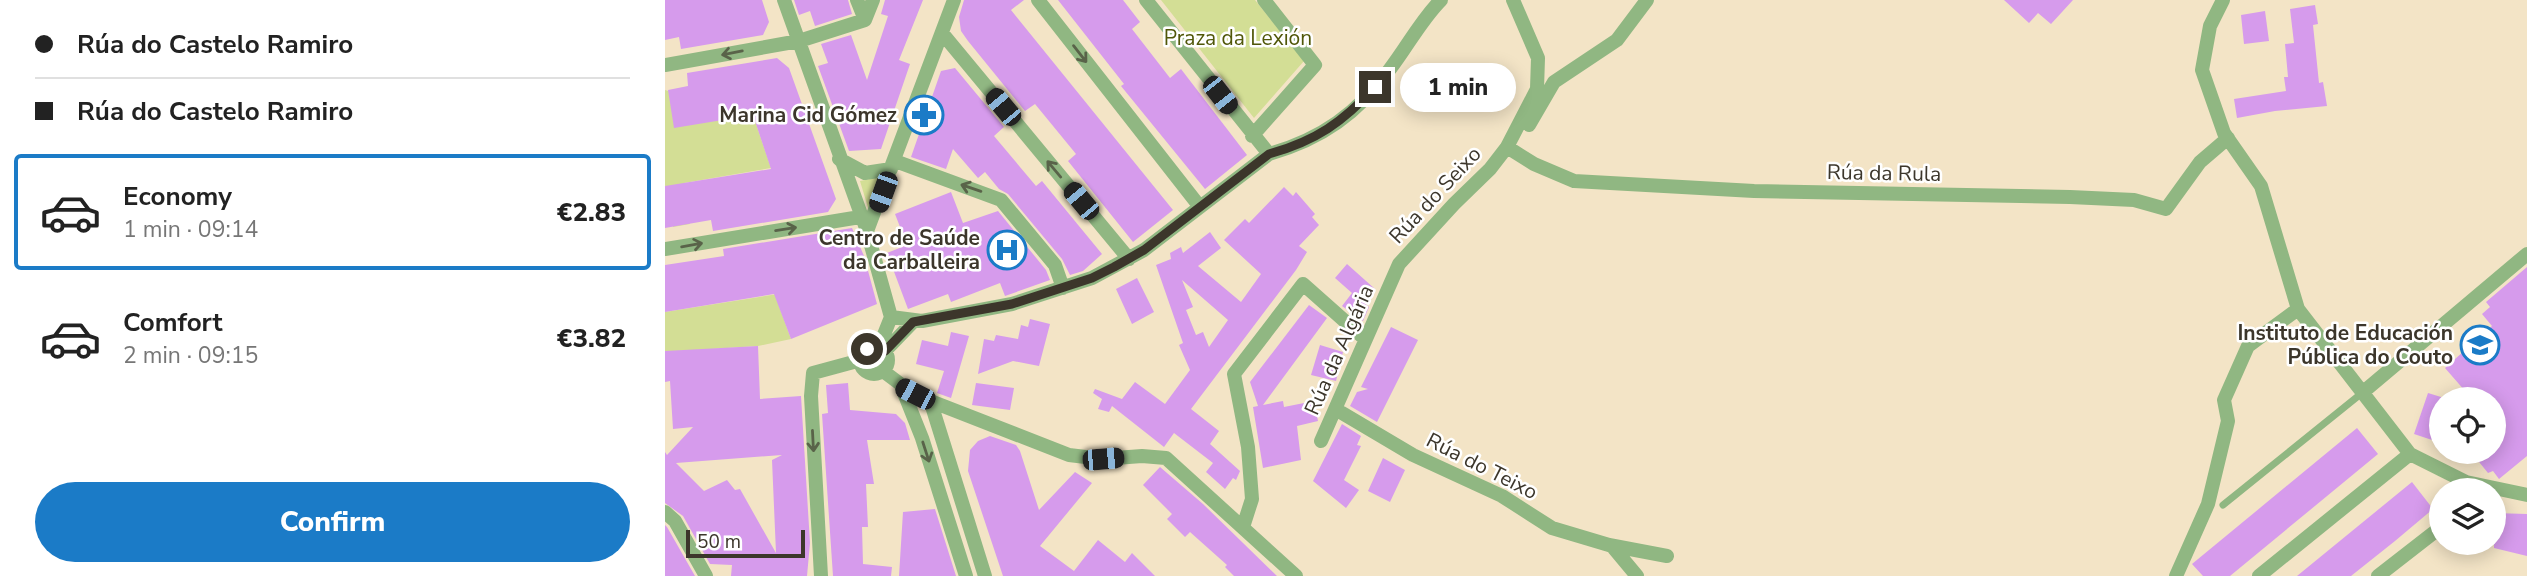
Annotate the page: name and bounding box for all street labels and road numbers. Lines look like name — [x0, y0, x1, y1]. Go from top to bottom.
street label: Rúa do Seixo — [1383, 140, 1487, 250]
street label: Rúa da Rula — [1827, 158, 1941, 188]
street label: Rúa da Algária — [1298, 281, 1380, 419]
street label: Rúa do Teixo — [1422, 426, 1542, 506]

